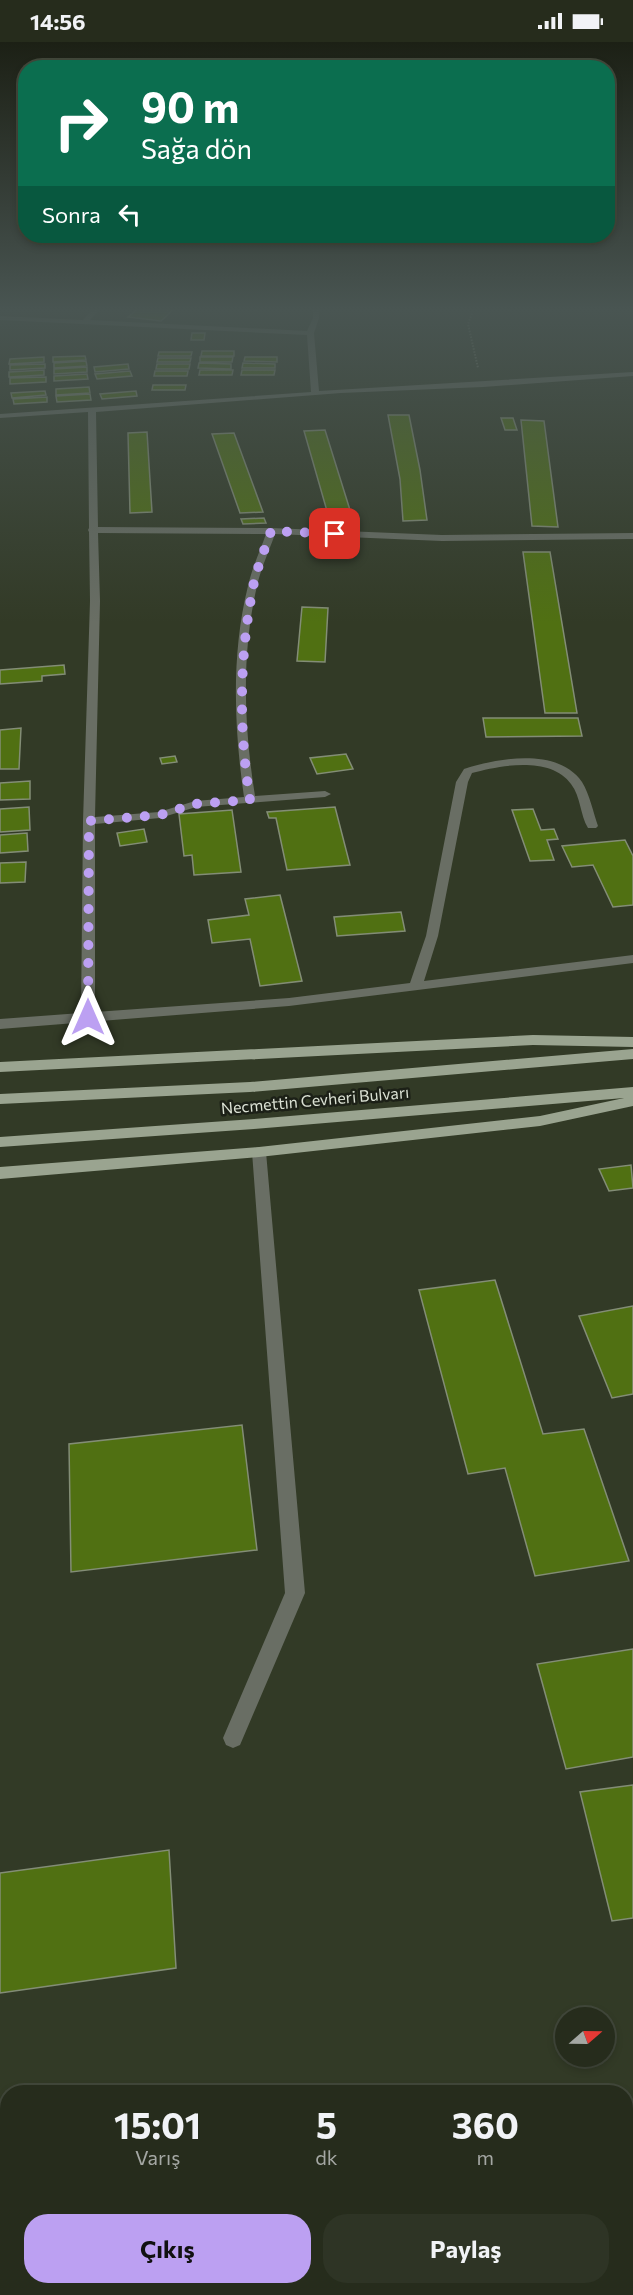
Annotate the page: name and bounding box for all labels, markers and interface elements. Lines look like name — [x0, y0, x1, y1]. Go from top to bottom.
text: 14:56 — [30, 8, 86, 35]
text: 90 m — [141, 80, 240, 132]
icon: right — [42, 84, 120, 162]
text: Sağa dön — [141, 132, 252, 165]
icon: left — [113, 198, 146, 231]
text: Sonra — [42, 201, 101, 228]
pin — [309, 508, 360, 559]
icon: arrive — [318, 517, 351, 550]
position arrow — [56, 985, 120, 1049]
street label: Necmettin Cevheri Bulvarı — [220, 1082, 410, 1117]
north arrow — [555, 2007, 615, 2067]
map controls — [555, 2007, 615, 2067]
text: 15:01 — [114, 2102, 201, 2146]
text: 5 — [316, 2102, 337, 2146]
text: 360 — [452, 2102, 519, 2146]
text: Varış — [135, 2145, 180, 2169]
text: dk — [315, 2145, 338, 2169]
text: m — [477, 2145, 494, 2169]
button: Çıkış — [24, 2214, 311, 2283]
button: Paylaş — [323, 2214, 609, 2283]

